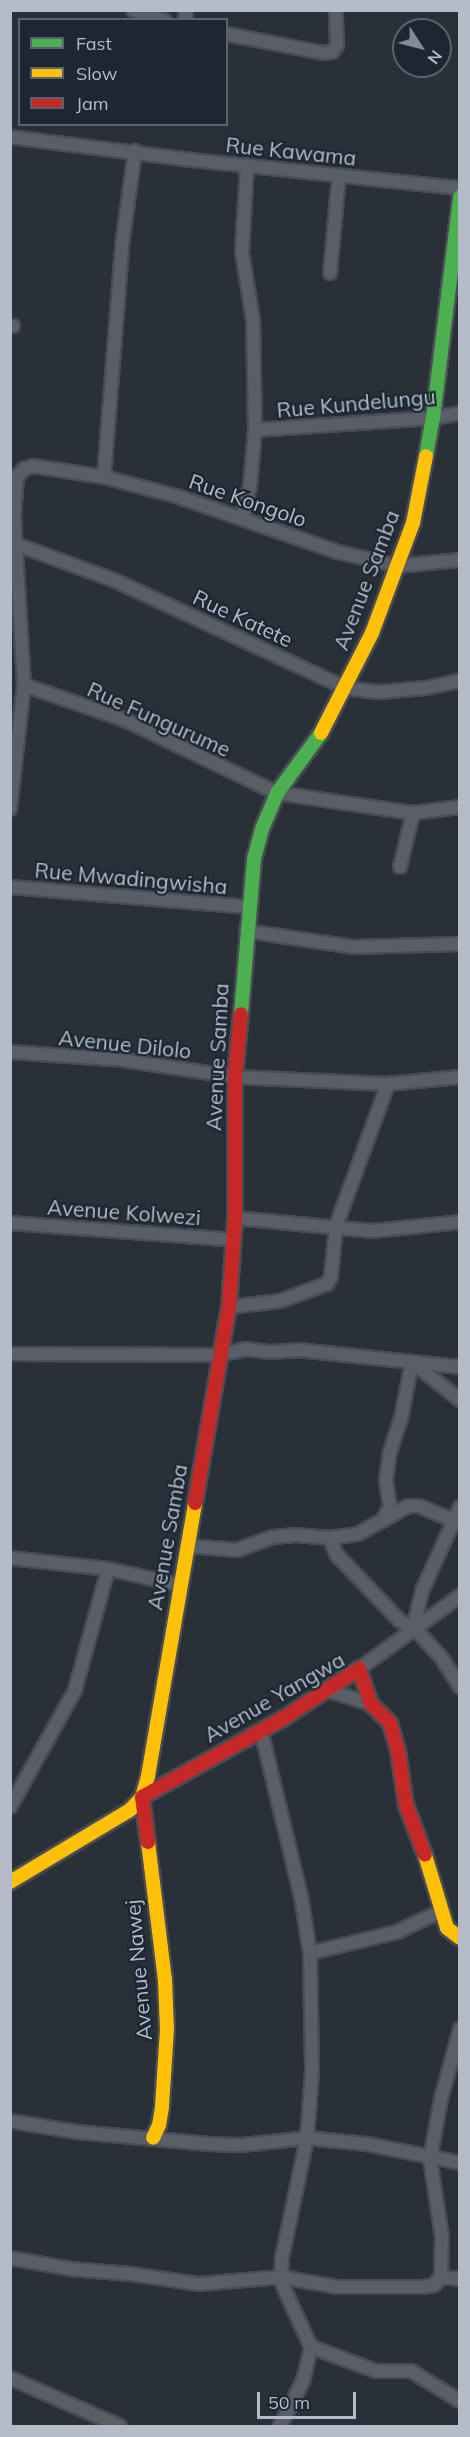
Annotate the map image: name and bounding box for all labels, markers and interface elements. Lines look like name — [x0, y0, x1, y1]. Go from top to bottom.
legend — [18, 18, 228, 126]
north arrow — [392, 18, 452, 78]
text: Fast — [76, 32, 112, 55]
text: N — [423, 47, 447, 68]
text: Slow — [76, 62, 117, 85]
text: Jam — [76, 92, 109, 115]
street label: Rue Kawama — [225, 132, 357, 170]
street label: Rue Kundelungu — [276, 384, 436, 422]
street label: Rue Kongolo — [186, 468, 310, 532]
street label: Avenue Samba — [328, 506, 404, 654]
street label: Rue Katete — [189, 584, 297, 652]
street label: Rue Fungurume — [84, 676, 234, 762]
street label: Rue Mwadingwisha — [34, 857, 228, 899]
street label: Avenue Samba — [201, 982, 233, 1132]
street label: Avenue Dilolo — [57, 1025, 193, 1063]
street label: Avenue Kolwezi — [46, 1194, 202, 1230]
street label: Avenue Samba — [142, 1462, 192, 1612]
street label: Avenue Yangwa — [199, 1647, 349, 1747]
street label: Avenue Nawej — [119, 1899, 157, 2041]
scale bar — [260, 2380, 359, 2418]
text: 50 m — [268, 2391, 310, 2414]

